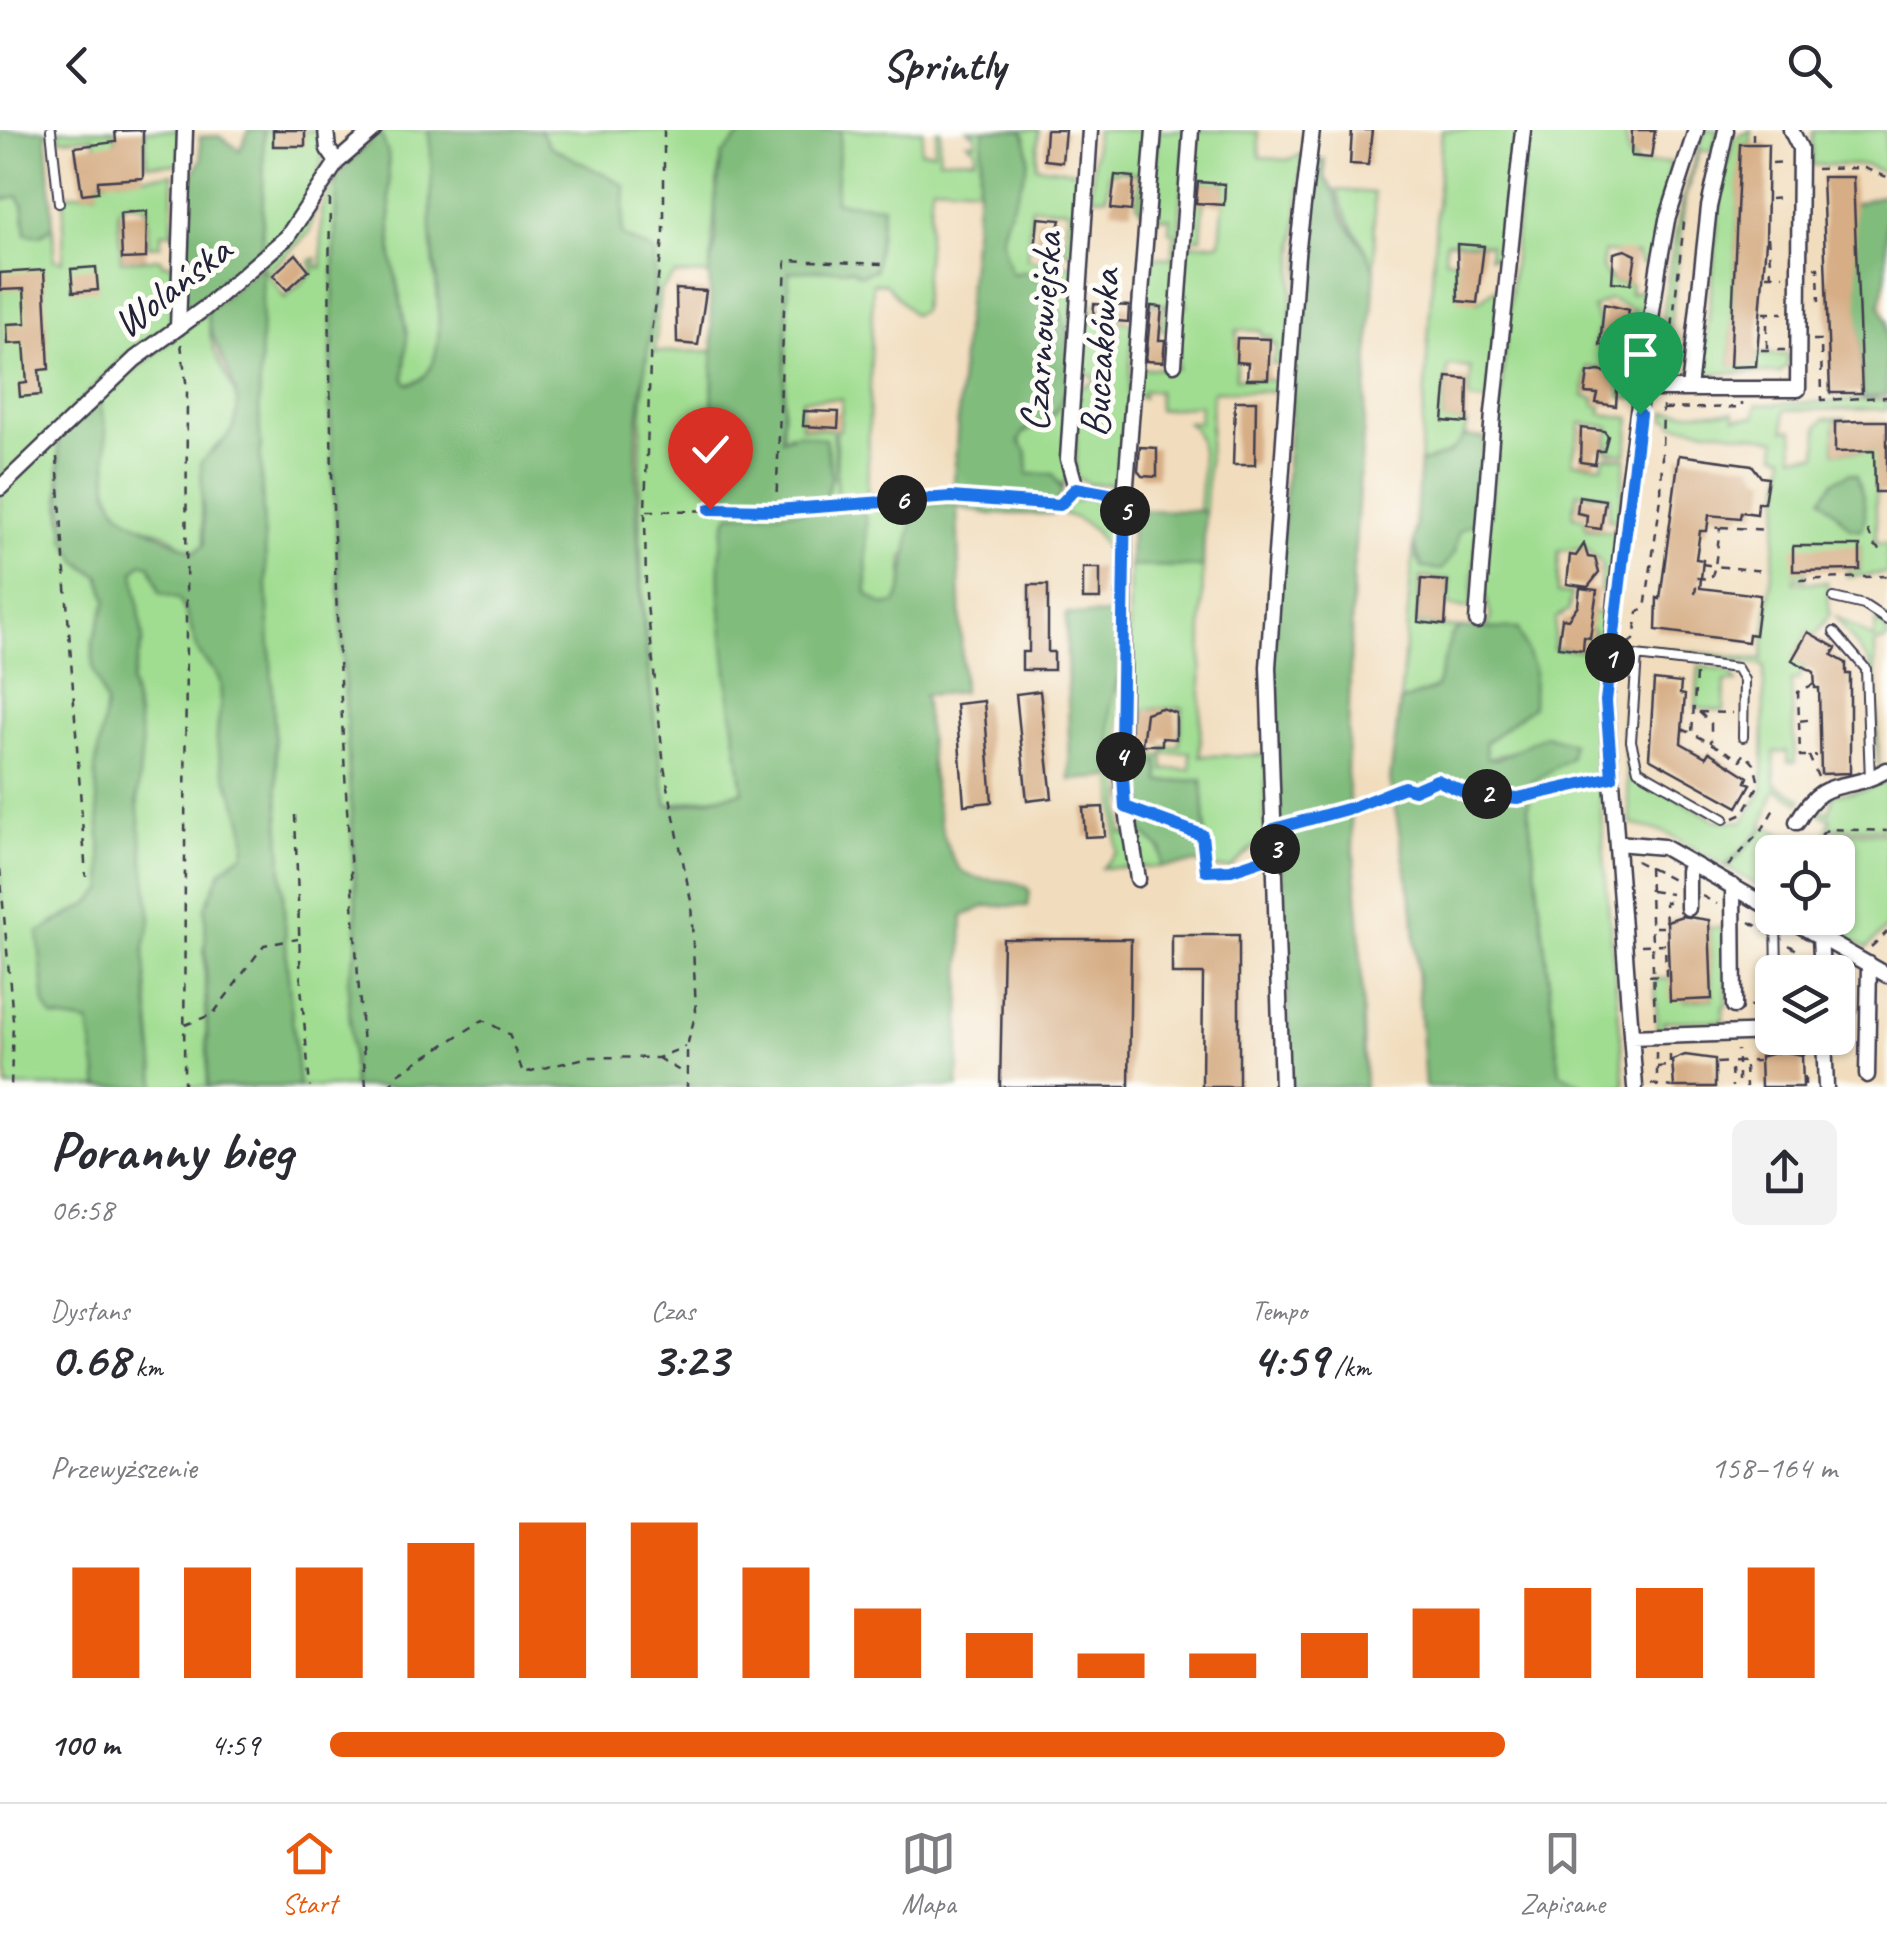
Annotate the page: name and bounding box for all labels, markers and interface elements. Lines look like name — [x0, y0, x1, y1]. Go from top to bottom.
text: Sprintly — [882, 37, 1005, 94]
icon: back — [50, 38, 105, 93]
icon: search — [1782, 38, 1837, 93]
street label: Wolańska — [102, 223, 244, 350]
street label: Czarnowiejska — [1008, 228, 1075, 433]
street label: Buczakówka — [1068, 265, 1132, 439]
pin — [1598, 312, 1683, 415]
icon: arrive — [1613, 327, 1668, 382]
pin — [668, 407, 753, 510]
icon: check — [683, 422, 738, 477]
pin: 6 — [877, 475, 927, 525]
text: 6 — [895, 482, 909, 517]
pin: 5 — [1100, 486, 1150, 536]
text: 5 — [1119, 493, 1131, 528]
pin: 1 — [1585, 633, 1635, 683]
text: 1 — [1604, 640, 1616, 675]
pin: 4 — [1096, 732, 1146, 782]
text: 4 — [1115, 739, 1127, 774]
pin: 2 — [1462, 769, 1512, 819]
text: 2 — [1481, 776, 1493, 811]
pin: 3 — [1250, 824, 1300, 874]
text: 3 — [1269, 831, 1281, 866]
map controls — [1755, 835, 1855, 1055]
button: locate — [1755, 835, 1855, 935]
button: layers — [1755, 955, 1855, 1055]
text: Poranny bieg — [50, 1116, 293, 1186]
button: share — [1732, 1120, 1837, 1225]
text: 06:58 — [50, 1189, 114, 1230]
text: Dystans — [50, 1293, 129, 1328]
text: Czas — [651, 1293, 695, 1328]
text: Tempo — [1251, 1293, 1307, 1328]
text: 0.68 — [50, 1328, 128, 1391]
text: 3:23 — [651, 1328, 728, 1391]
text: 4:59 — [1251, 1328, 1327, 1391]
text: km — [128, 1349, 163, 1384]
text: /km — [1327, 1349, 1371, 1384]
text: Przewyższenie — [50, 1447, 197, 1488]
text: 158–164 m — [1711, 1447, 1837, 1488]
text: 100 m — [50, 1724, 119, 1765]
text: 4:59 — [210, 1724, 260, 1765]
tab: Start — [282, 1826, 337, 1921]
tab: Mapa — [901, 1826, 956, 1921]
tab: Zapisane — [1520, 1826, 1605, 1921]

